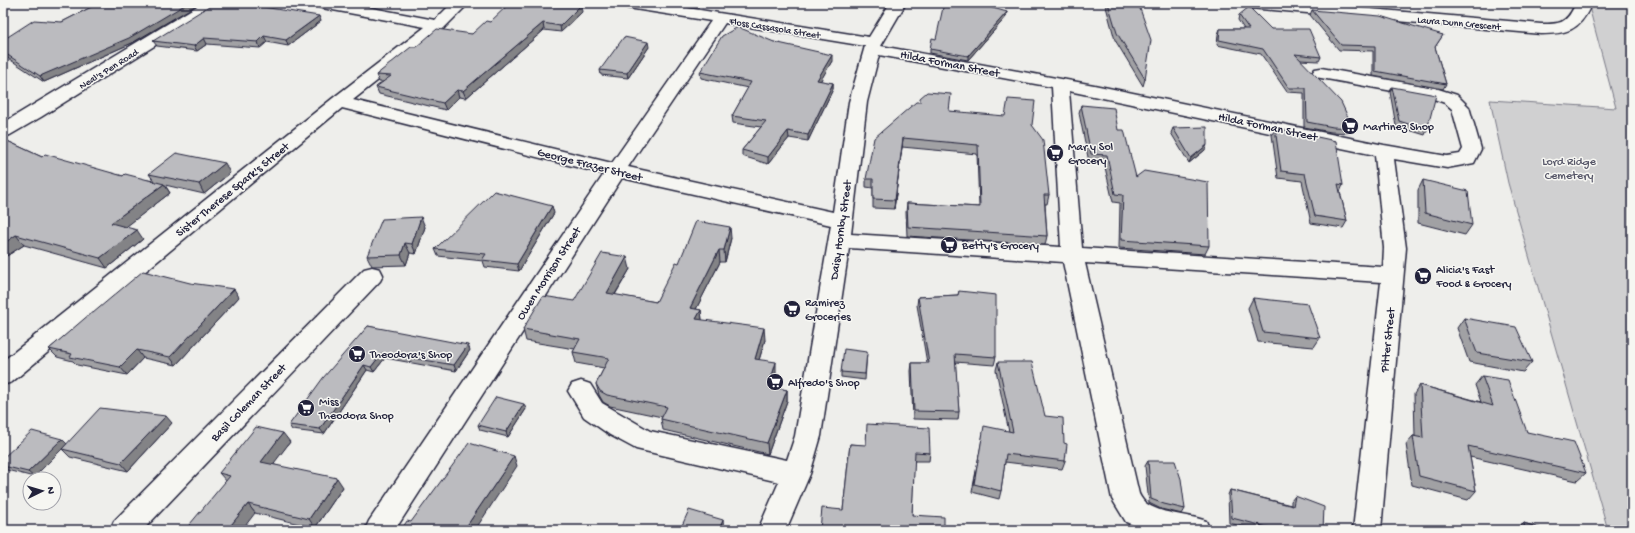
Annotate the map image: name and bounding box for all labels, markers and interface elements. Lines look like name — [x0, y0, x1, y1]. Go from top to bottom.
street label: Laura Dunn Crescent — [1417, 14, 1502, 34]
street label: Floss Cassasola Street — [727, 16, 822, 42]
street label: Neal's Pen Road — [77, 46, 142, 93]
street label: Hilda Forman Street — [899, 48, 1002, 82]
street label: Hilda Forman Street — [1217, 111, 1319, 146]
supermarket icon: Martinez Shop — [1340, 116, 1360, 136]
place label: Martinez Shop — [1363, 121, 1434, 135]
street label: Sister Therese Spark's Street — [174, 140, 294, 241]
place label: Mar y Sol Grocery — [1068, 141, 1114, 169]
supermarket icon: Mar y Sol Grocery — [1045, 143, 1065, 163]
street label: George Frazer Street — [536, 146, 645, 186]
park label: Lord Ridge Cemetery — [1542, 156, 1597, 184]
street label: Daisy Hornby Street — [828, 179, 856, 282]
street label: Owen Morrison Street — [514, 224, 586, 323]
supermarket icon: Betty's Grocery — [939, 235, 959, 255]
place label: Betty's Grocery — [961, 240, 1039, 254]
place label: Alicia's Fast Food & Grocery — [1435, 264, 1511, 292]
supermarket icon: Alicia's Fast Food & Grocery — [1413, 266, 1433, 286]
place label: Ramirez Groceries — [805, 297, 851, 325]
supermarket icon: Ramirez Groceries — [782, 299, 802, 319]
street label: Pitter Street — [1379, 306, 1399, 374]
supermarket icon: Theodora's Shop — [347, 344, 367, 364]
place label: Theodora's Shop — [369, 349, 452, 363]
street label: Basil Coleman Street — [208, 361, 291, 446]
supermarket icon: Alfredo's Shop — [765, 372, 785, 392]
place label: Alfredo's Shop — [788, 377, 860, 391]
place label: Miss Theodora Shop — [318, 396, 394, 424]
supermarket icon: Miss Theodora Shop — [296, 398, 316, 418]
north arrow — [22, 471, 62, 511]
text: N — [44, 486, 56, 494]

